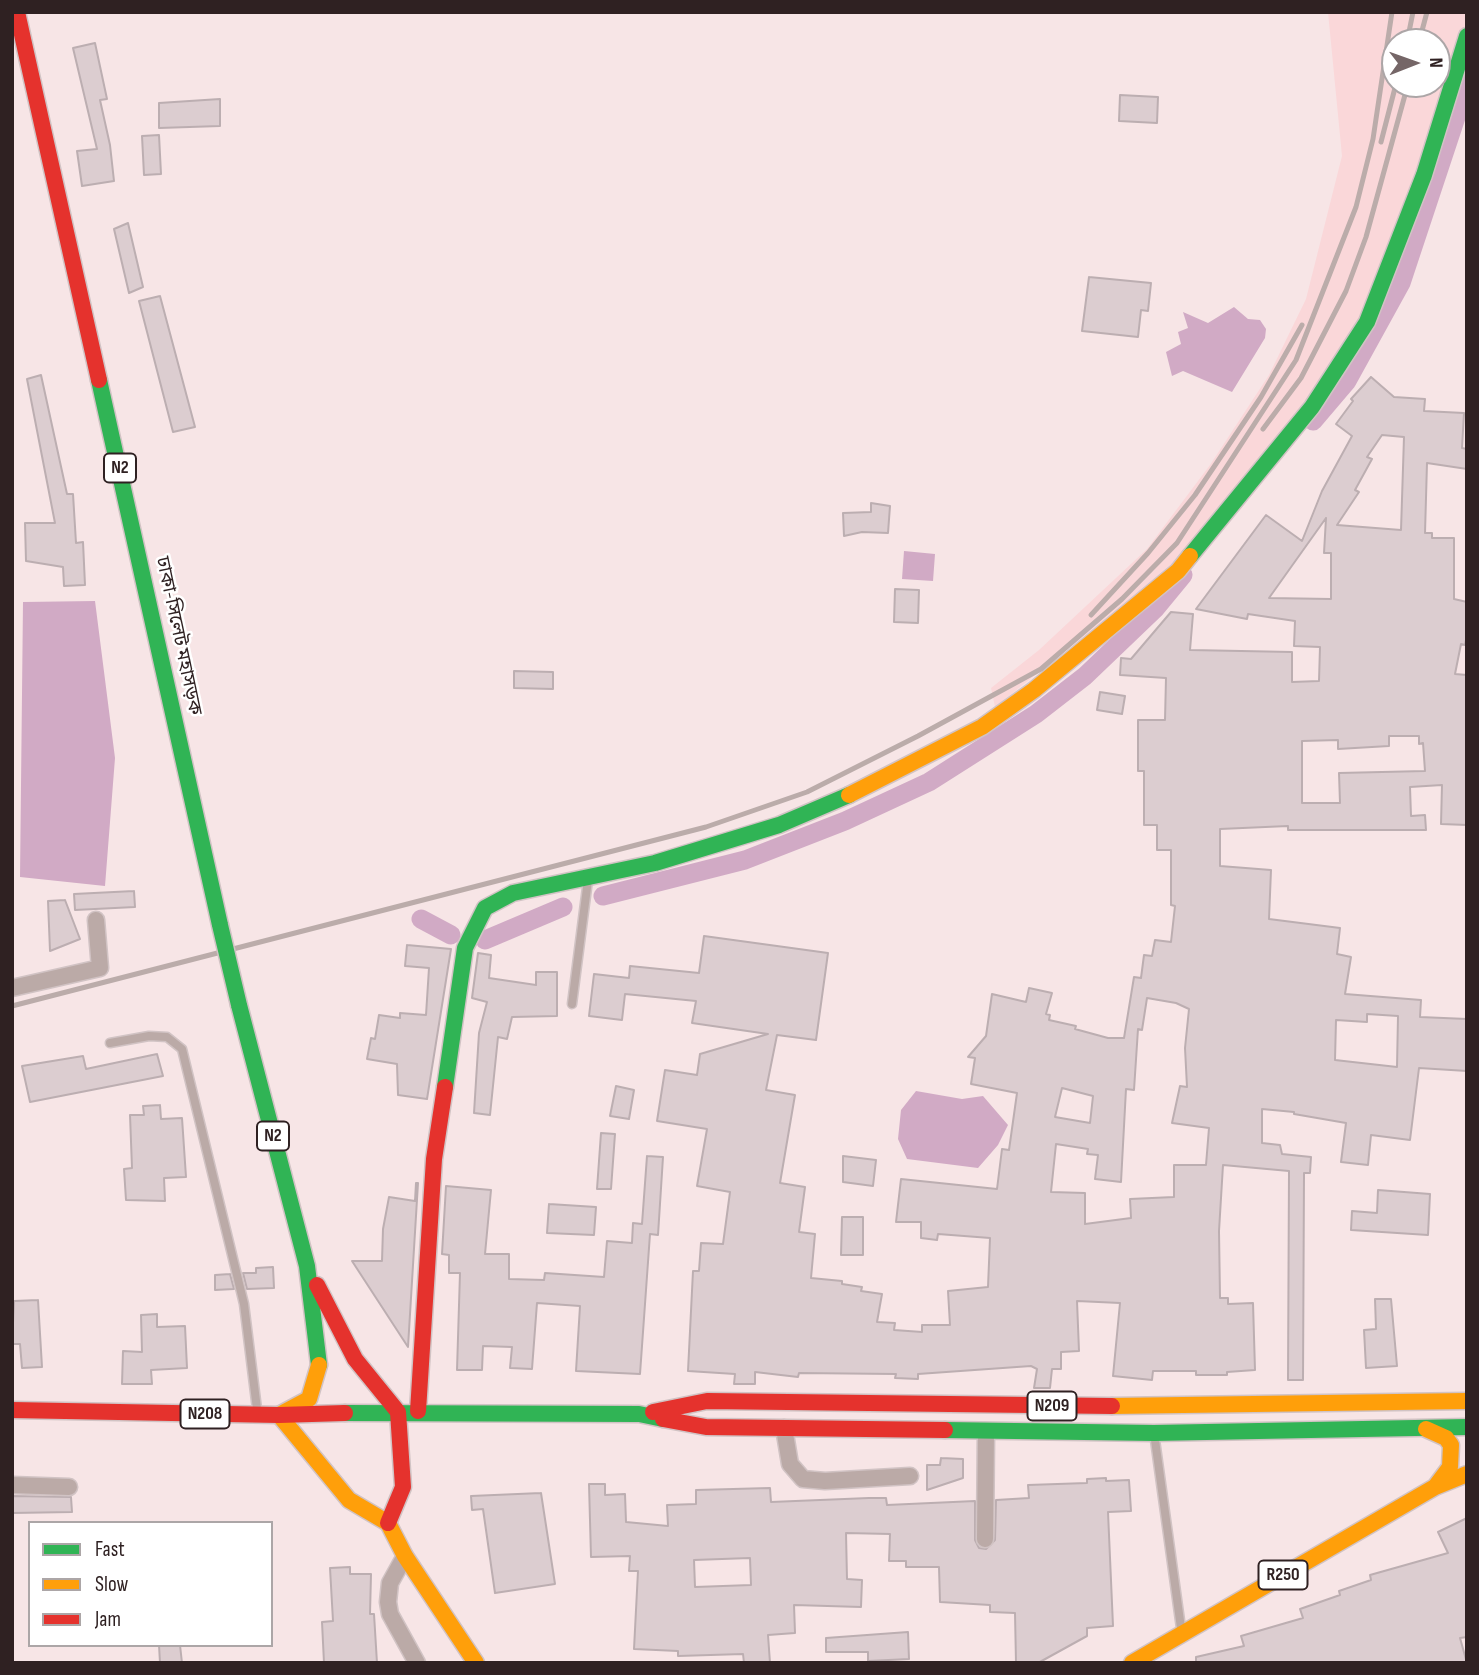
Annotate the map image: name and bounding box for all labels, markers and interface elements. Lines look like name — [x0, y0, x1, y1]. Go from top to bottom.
north arrow — [1381, 28, 1451, 98]
text: N — [1424, 57, 1447, 68]
road number: N2 — [104, 454, 136, 482]
street label: ঢাকা-সিলেট মহাসড়ক — [150, 555, 206, 717]
road number: N2 — [257, 1121, 289, 1150]
road number: N209 — [1028, 1392, 1076, 1420]
road number: N208 — [180, 1400, 230, 1428]
legend — [28, 1521, 273, 1647]
text: Fast — [95, 1537, 125, 1562]
road number: R250 — [1258, 1560, 1308, 1590]
text: Slow — [95, 1572, 128, 1597]
text: Jam — [95, 1607, 121, 1632]

